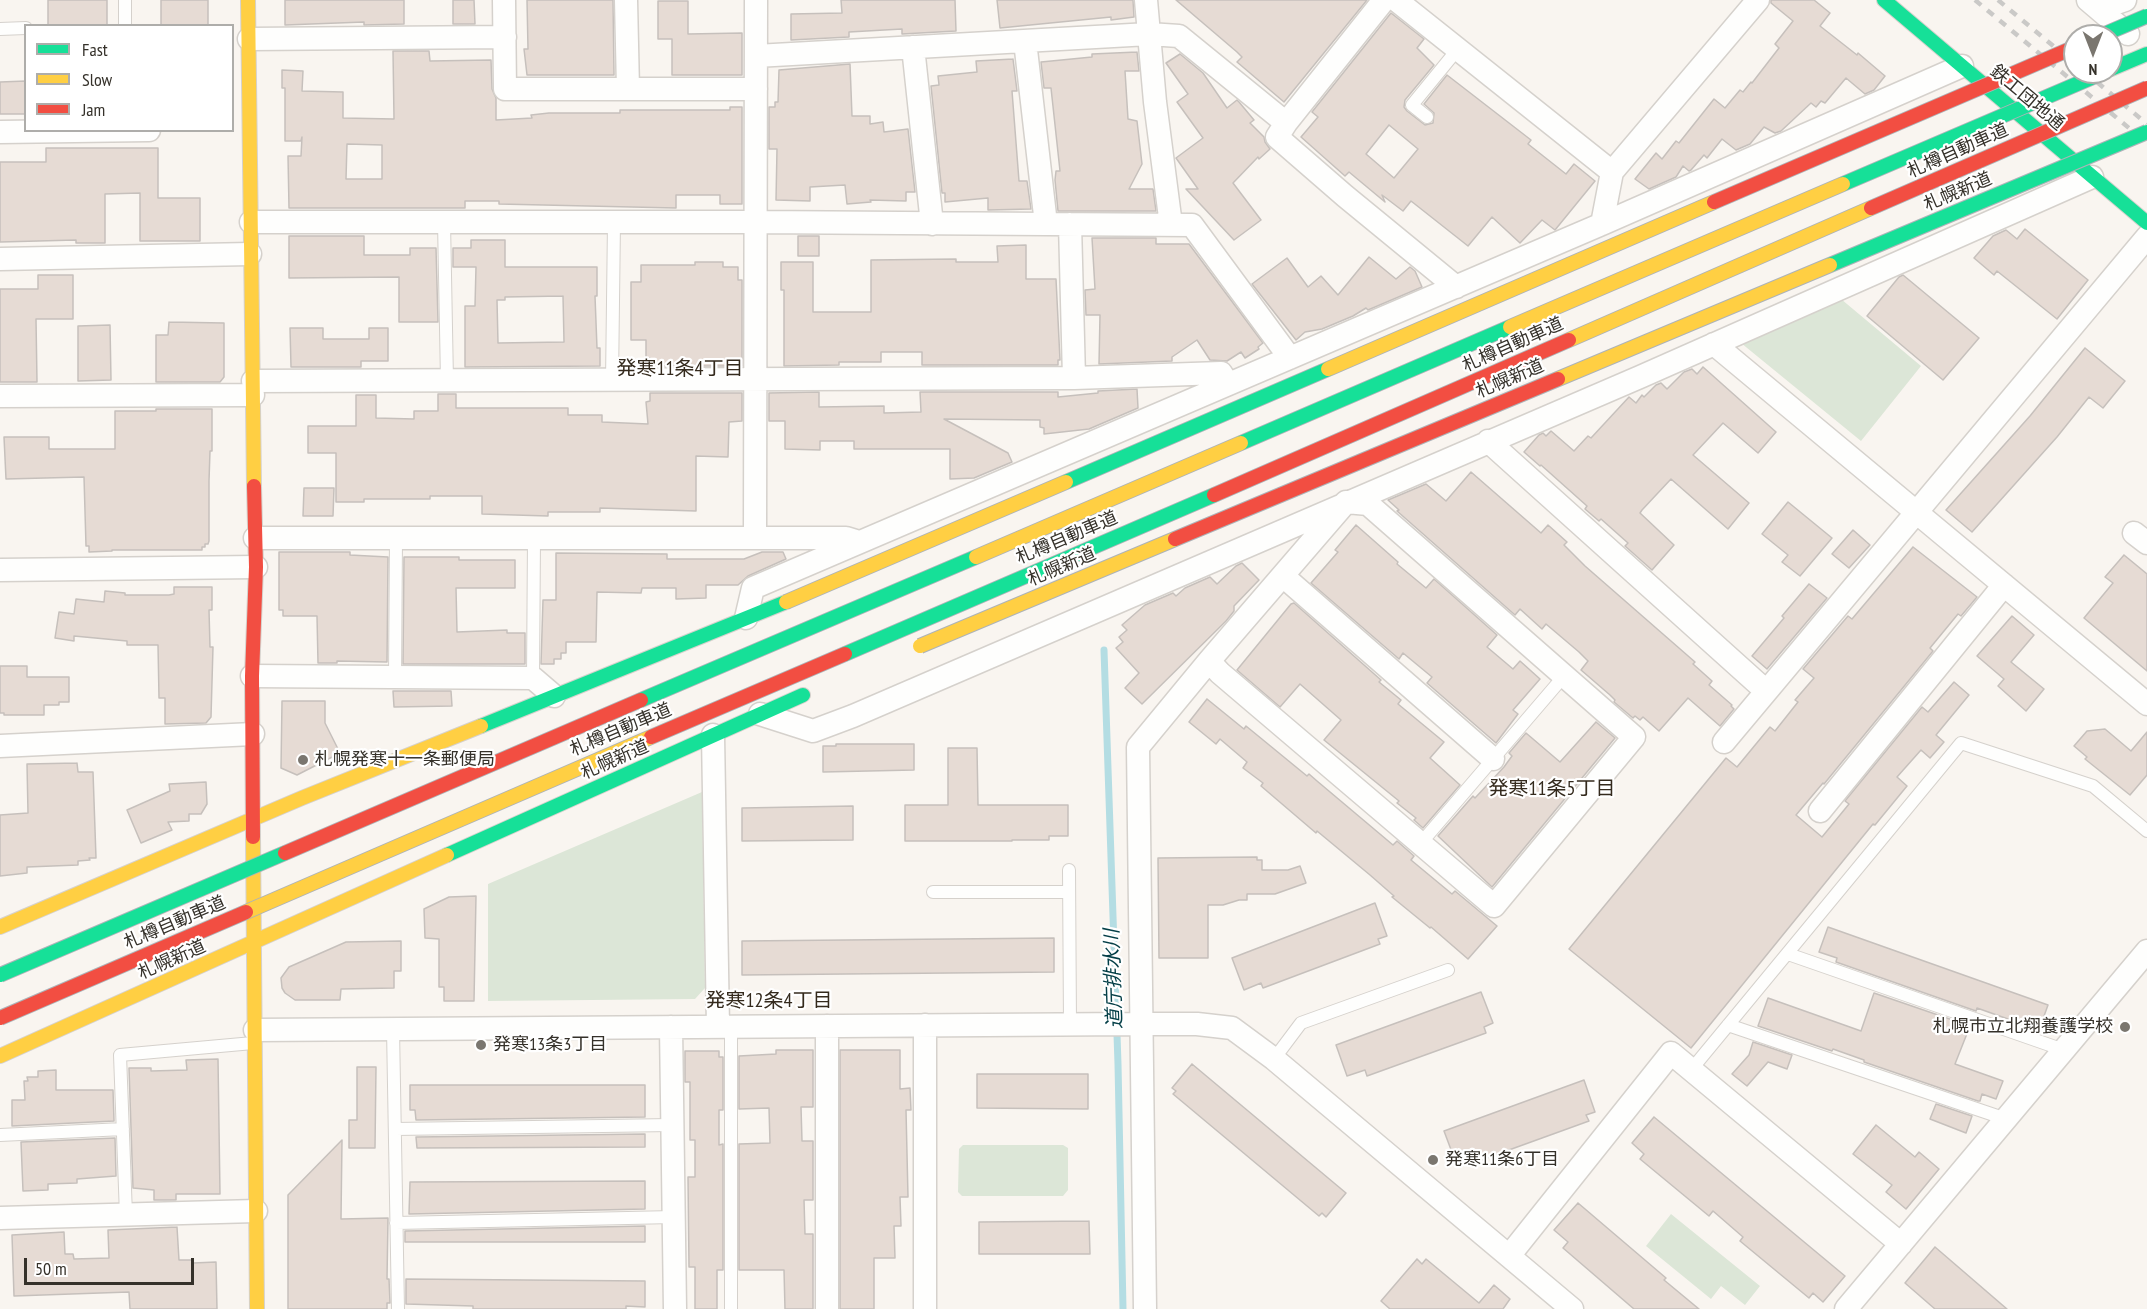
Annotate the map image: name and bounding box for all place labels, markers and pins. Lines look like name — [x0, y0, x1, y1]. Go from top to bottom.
place label: 札幌発寒十一条郵便局 — [315, 749, 495, 771]
marker: 札幌発寒十一条郵便局 — [296, 753, 310, 767]
place label: 札幌市立北翔養護学校 — [1933, 1016, 2113, 1038]
marker: 札幌市立北翔養護学校 — [2118, 1020, 2132, 1034]
place label: 発寒13条3丁目 — [493, 1034, 607, 1056]
marker: 発寒13条3丁目 — [474, 1038, 488, 1052]
place label: 発寒11条6丁目 — [1445, 1149, 1559, 1171]
marker: 発寒11条6丁目 — [1426, 1153, 1440, 1167]

